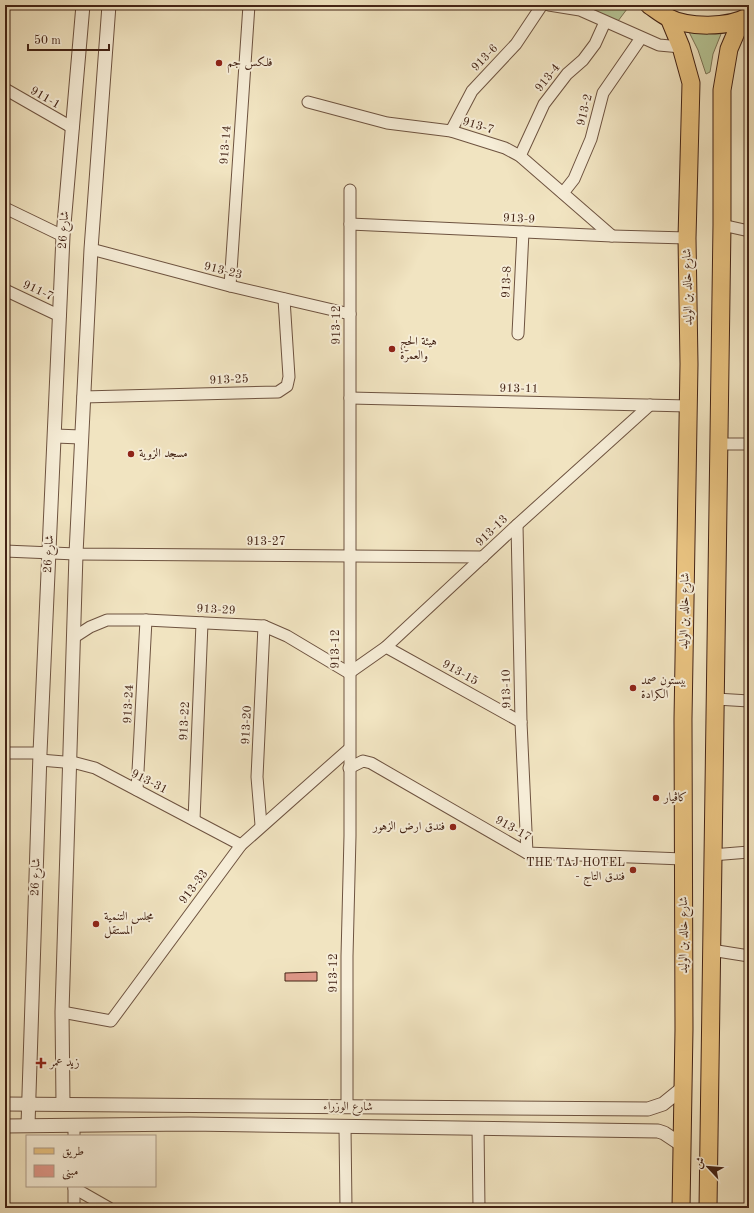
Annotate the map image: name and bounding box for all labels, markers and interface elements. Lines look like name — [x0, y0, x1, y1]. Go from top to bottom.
scale bar — [28, 26, 109, 52]
text: 50 m — [34, 34, 61, 47]
street label: 913-6 — [469, 42, 501, 74]
place label: فلكس جم — [227, 56, 273, 73]
marker: فلكس جم — [214, 58, 224, 68]
street label: 913-4 — [533, 62, 563, 94]
street label: 911-1 — [28, 85, 62, 111]
street label: 913-2 — [575, 93, 595, 127]
street label: 913-7 — [461, 116, 495, 136]
street label: 913-14 — [219, 125, 233, 165]
street label: شارع 26 — [57, 210, 75, 250]
street label: 913-9 — [503, 212, 535, 226]
street label: شارع خالد بن الوليد — [681, 248, 699, 326]
street label: 913-23 — [203, 260, 243, 282]
street label: 913-8 — [500, 266, 514, 298]
street label: 911-7 — [21, 279, 55, 303]
street label: 913-12 — [331, 305, 343, 345]
place label: هيئة الحج والعمرة — [400, 336, 437, 363]
marker: هيئة الحج والعمرة — [387, 344, 397, 354]
street label: 913-25 — [209, 372, 249, 387]
street label: 913-11 — [499, 383, 539, 395]
place label: مسجد الزوية — [139, 448, 188, 461]
marker: مسجد الزوية — [126, 449, 136, 459]
street label: 913-13 — [474, 513, 510, 549]
street label: شارع 26 — [42, 534, 60, 574]
street label: 913-27 — [246, 536, 286, 548]
street label: شارع خالد بن الوليد — [678, 572, 696, 650]
street label: 913-29 — [196, 603, 236, 617]
street label: 913-12 — [330, 629, 342, 669]
street label: 913-15 — [440, 657, 481, 688]
street label: 913-10 — [501, 669, 513, 709]
place label: بيستون صمد الكرادة — [641, 675, 687, 701]
marker: بيستون صمد الكرادة — [628, 683, 638, 693]
street label: 913-24 — [122, 684, 136, 724]
street label: 913-22 — [178, 701, 192, 741]
street label: 913-20 — [240, 705, 254, 745]
street label: 913-31 — [129, 768, 169, 796]
place label: كاڤيار — [663, 791, 687, 804]
marker: كاڤيار — [651, 793, 661, 803]
street label: 913-17 — [493, 814, 533, 844]
place label: فندق ارض الزهور — [372, 821, 445, 834]
marker: فندق ارض الزهور — [448, 822, 458, 832]
place label: THE TAJ HOTEL - فندق التاج — [526, 857, 625, 887]
street label: شارع 26 — [29, 858, 47, 896]
marker: THE TAJ HOTEL - فندق التاج — [628, 865, 638, 875]
street label: 913-33 — [177, 868, 211, 906]
street label: شارع خالد بن الوليد — [678, 896, 694, 973]
place label: مجلس التنمية المستقل — [104, 911, 154, 939]
marker: مجلس التنمية المستقل — [91, 919, 101, 929]
street label: 913-12 — [328, 953, 340, 993]
marker: زيد عمر — [35, 1057, 47, 1069]
place label: زيد عمر — [48, 1057, 80, 1070]
street label: شارع الوزراء — [323, 1101, 373, 1117]
legend — [26, 1135, 156, 1187]
text: طريق — [62, 1146, 84, 1159]
north arrow — [688, 1147, 728, 1187]
text: ش — [693, 1156, 708, 1171]
text: مبنى — [62, 1166, 78, 1180]

